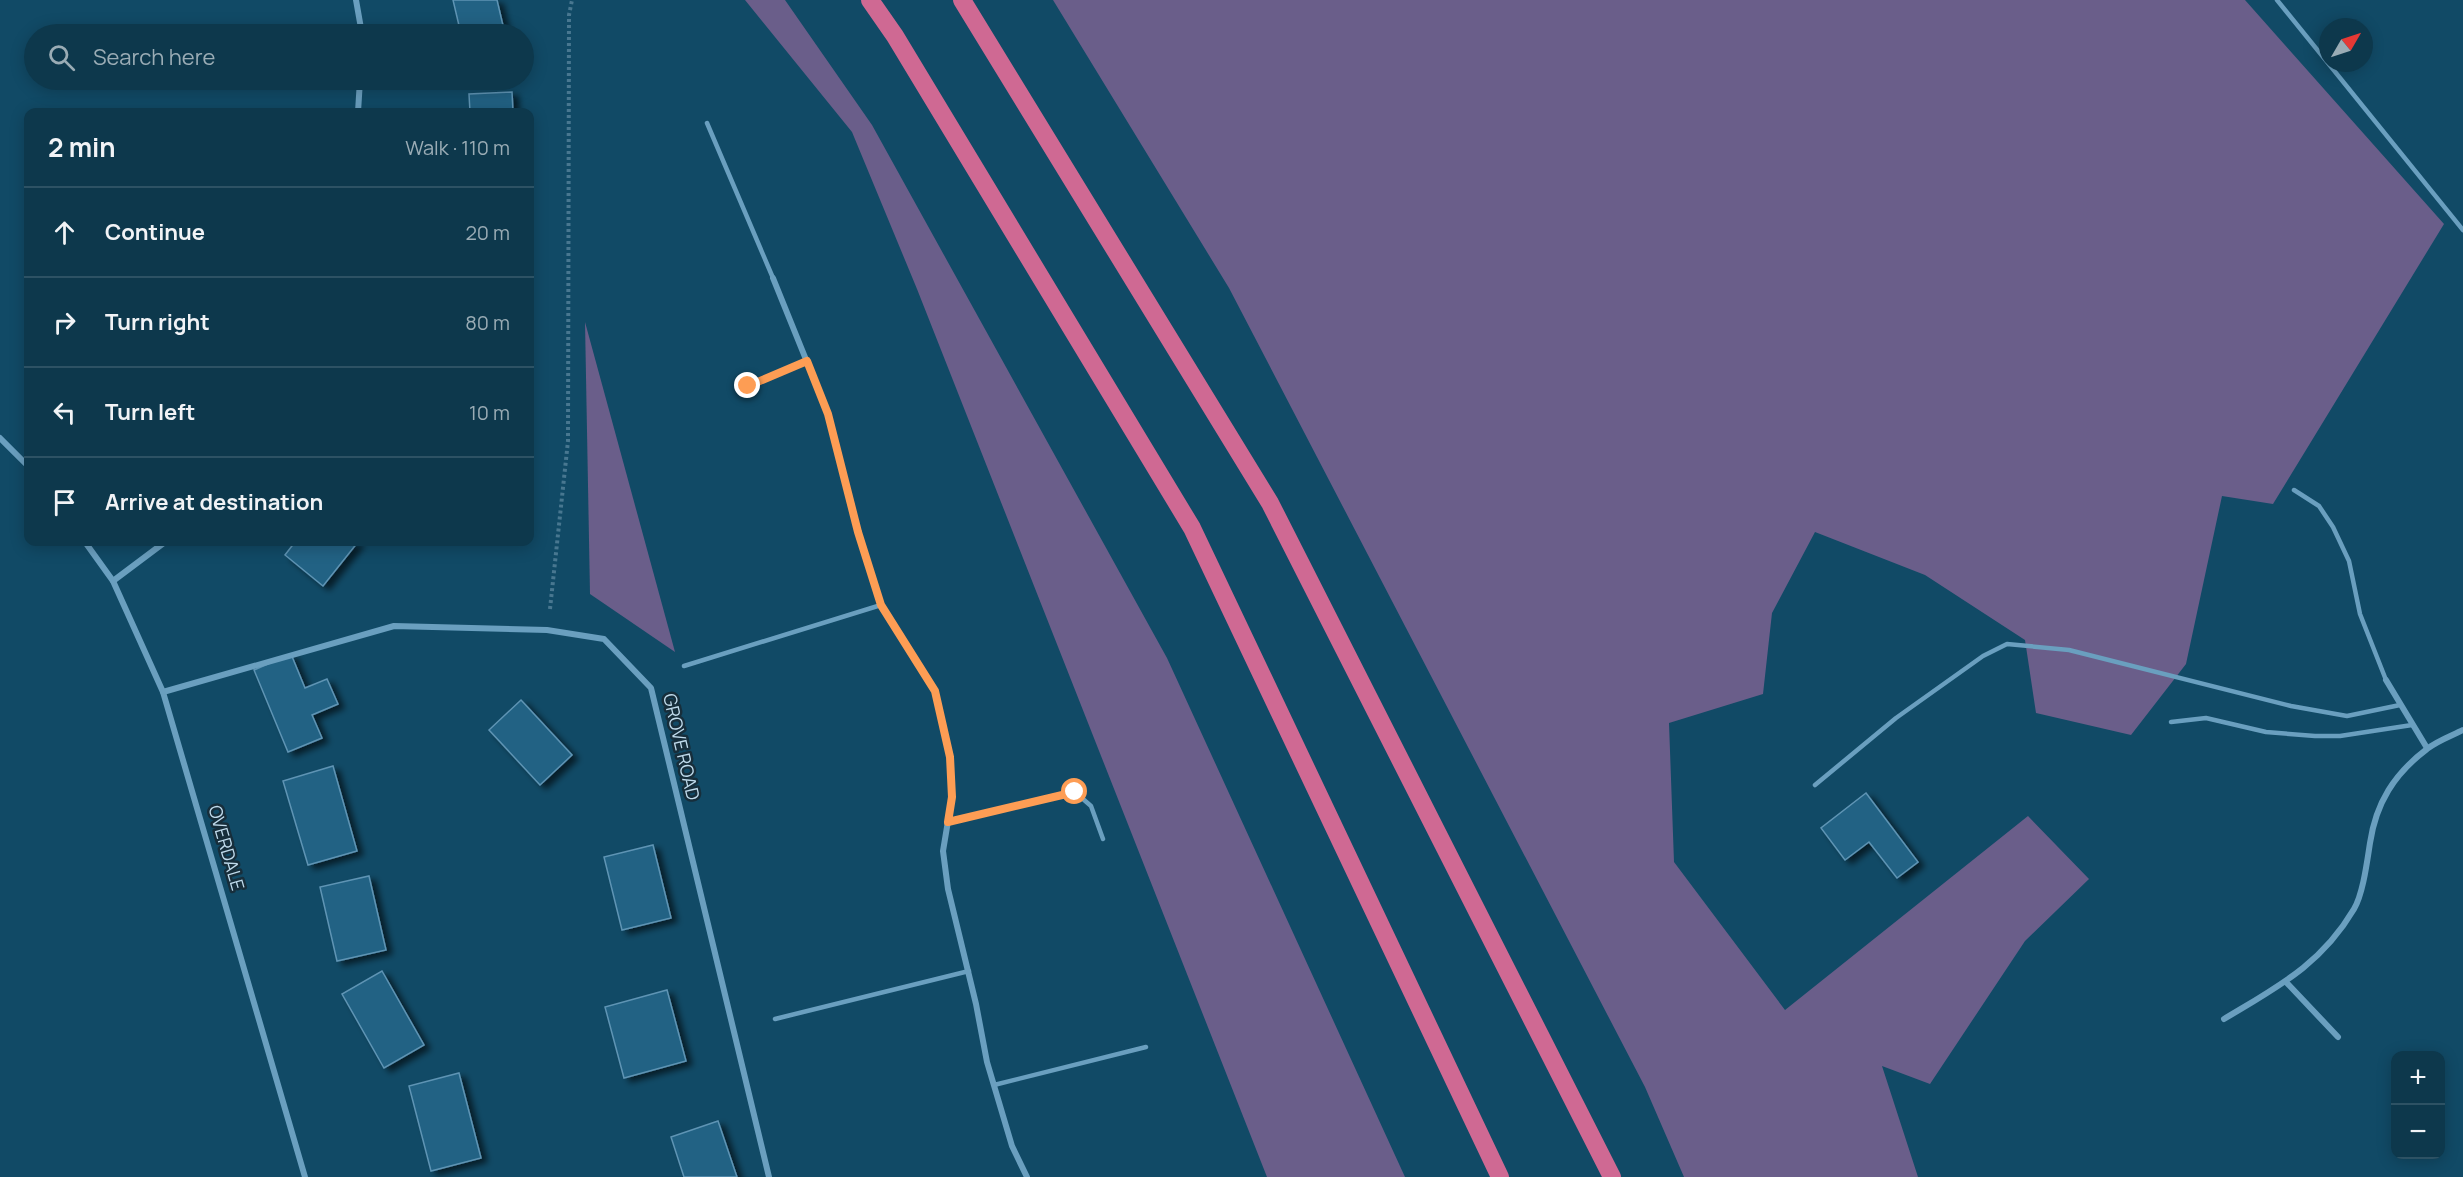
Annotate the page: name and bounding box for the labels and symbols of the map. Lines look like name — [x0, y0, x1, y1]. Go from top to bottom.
north arrow — [2319, 18, 2373, 72]
route end — [734, 372, 760, 398]
street label: GROVE ROAD — [658, 691, 706, 802]
route start — [1061, 778, 1087, 804]
street label: OVERDALE — [203, 802, 251, 893]

